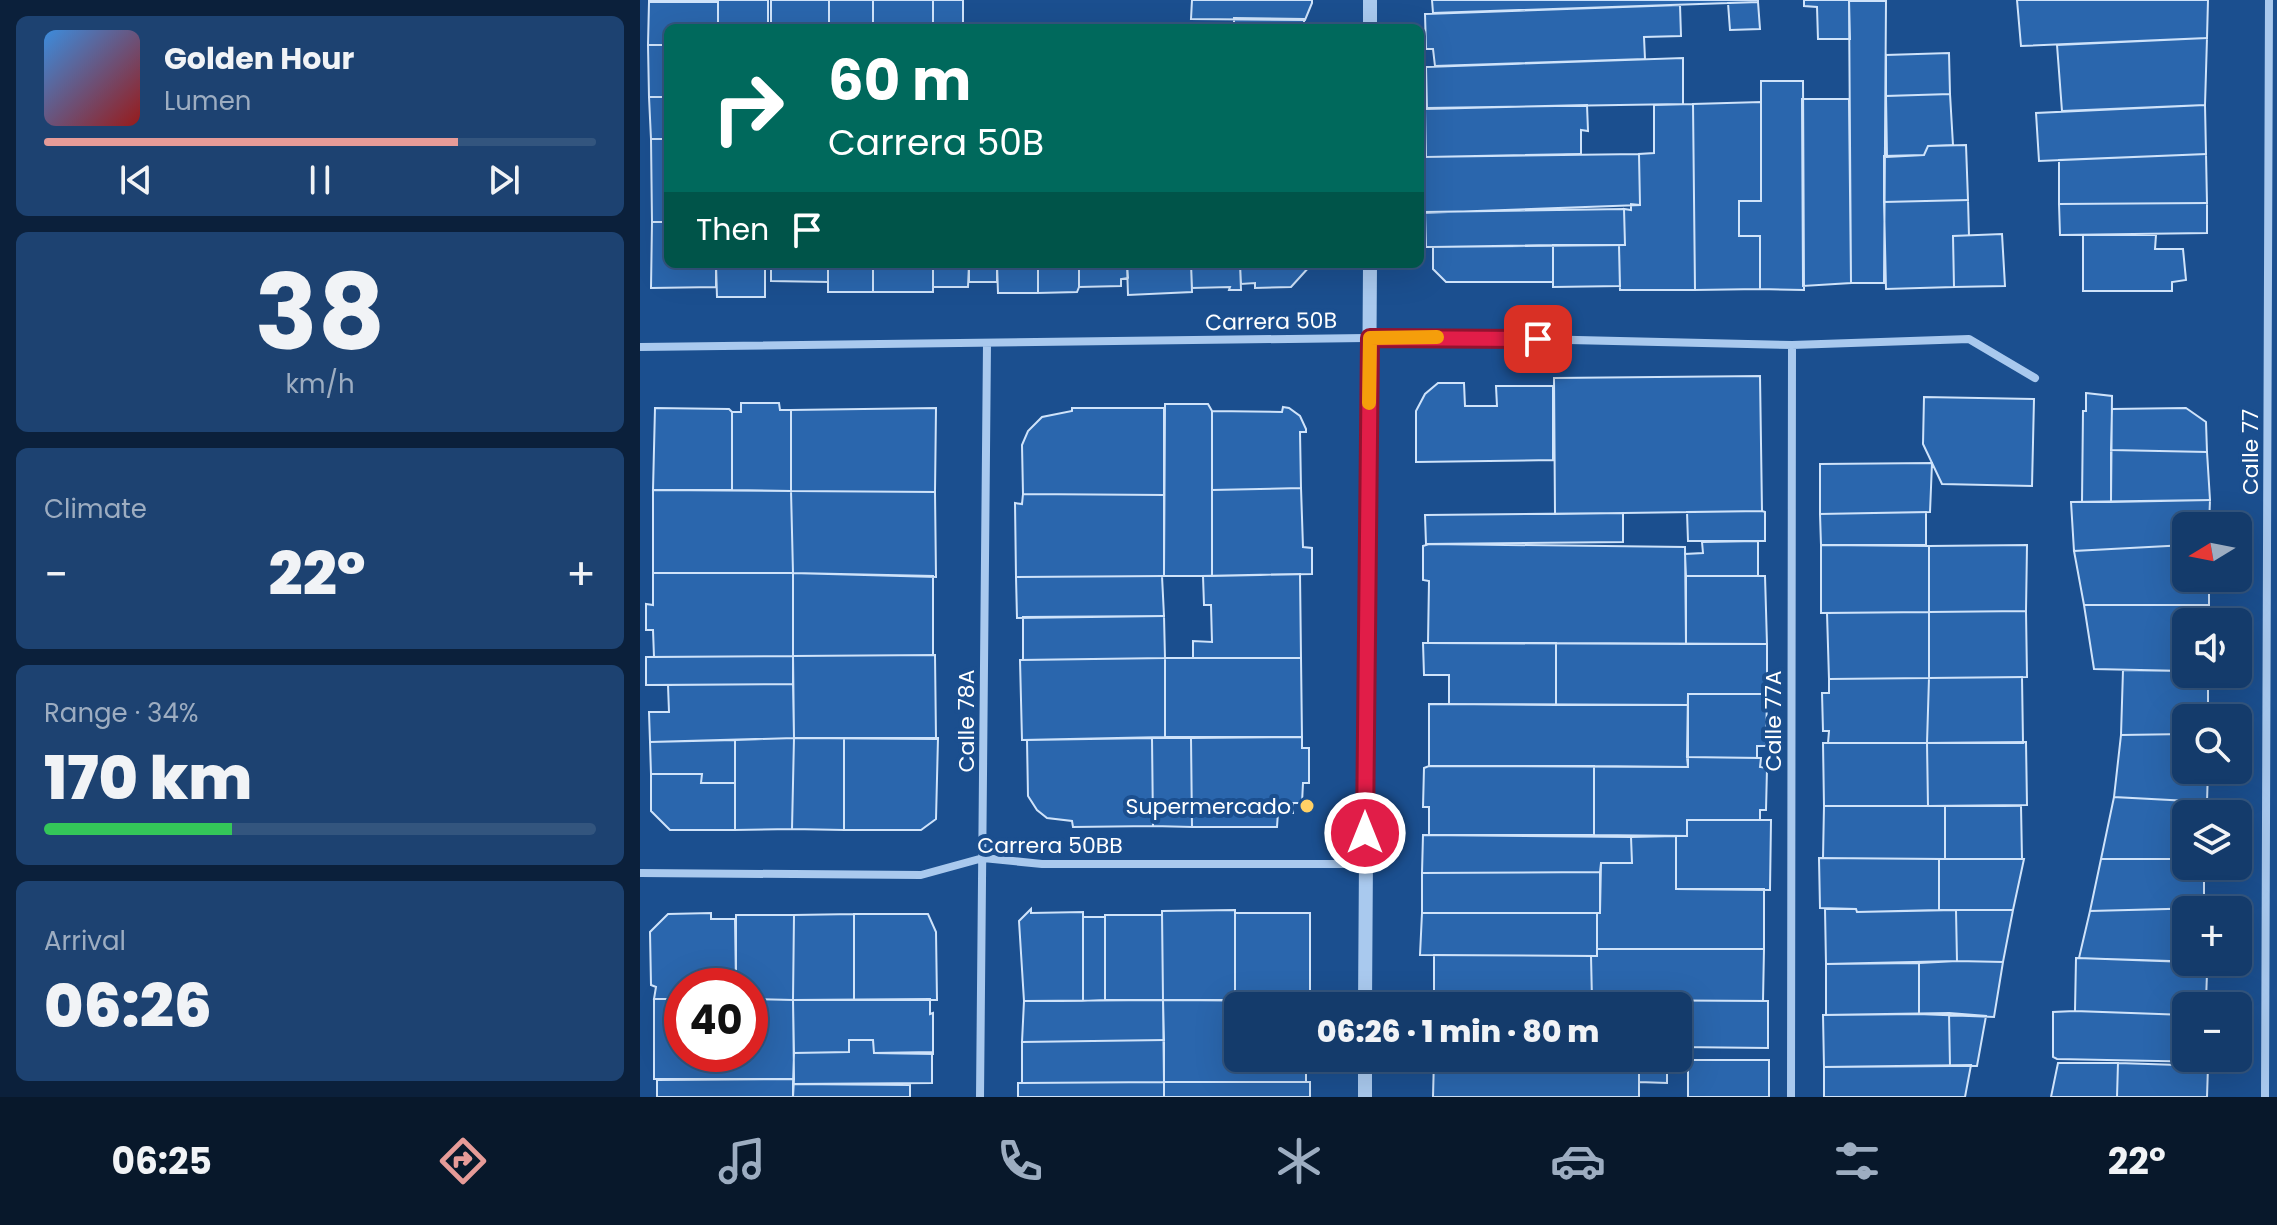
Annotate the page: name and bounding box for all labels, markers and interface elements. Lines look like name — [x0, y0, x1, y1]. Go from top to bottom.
text: Golden Hour — [164, 37, 354, 80]
text: 60 m — [828, 41, 971, 120]
icon: right — [696, 56, 800, 160]
text: Lumen — [164, 83, 251, 119]
text: Carrera 50B — [828, 117, 1044, 168]
icon: previous — [114, 158, 158, 202]
icon: pause — [298, 158, 342, 202]
icon: next — [482, 158, 526, 202]
text: Then — [696, 208, 769, 251]
icon: arrive — [785, 208, 829, 252]
text: 38 — [255, 240, 385, 385]
street label: Carrera 50B — [1205, 305, 1337, 338]
pin — [1504, 305, 1572, 373]
icon: arrive — [1516, 317, 1560, 361]
text: km/h — [285, 366, 355, 402]
street label: Calle 77 — [2235, 409, 2266, 495]
text: Climate — [44, 491, 147, 527]
north arrow — [2172, 512, 2252, 592]
map controls — [2172, 512, 2252, 1072]
text: 22° — [269, 532, 366, 616]
text: − — [44, 544, 68, 605]
text: + — [566, 544, 596, 605]
button: sound — [2172, 608, 2252, 688]
street label: Calle 78A — [951, 669, 982, 772]
street label: Calle 77A — [1758, 670, 1789, 772]
text: Range · 34% — [44, 695, 199, 731]
button: search — [2172, 704, 2252, 784]
text: 170 km — [44, 736, 252, 820]
place label: Supermercado — [1126, 791, 1291, 822]
position arrow — [1323, 791, 1407, 875]
marker: Supermercado — [1298, 797, 1316, 815]
button: layers — [2172, 800, 2252, 880]
street label: Carrera 50BB — [977, 830, 1123, 861]
button: + — [2172, 896, 2252, 976]
text: Arrival — [44, 923, 126, 959]
text: 06:26 — [44, 964, 212, 1048]
speed limit sign: 40 — [664, 968, 768, 1072]
button: − — [2172, 992, 2252, 1072]
text: 06:26 · 1 min · 80 m — [1317, 1010, 1599, 1053]
icon: directions — [435, 1133, 491, 1189]
icon: music — [714, 1133, 770, 1189]
icon: phone — [992, 1133, 1048, 1189]
icon: climate — [1271, 1133, 1327, 1189]
icon: car — [1550, 1133, 1606, 1189]
icon: filters — [1829, 1133, 1885, 1189]
text: 06:25 — [111, 1136, 212, 1187]
text: 22° — [2108, 1136, 2166, 1187]

